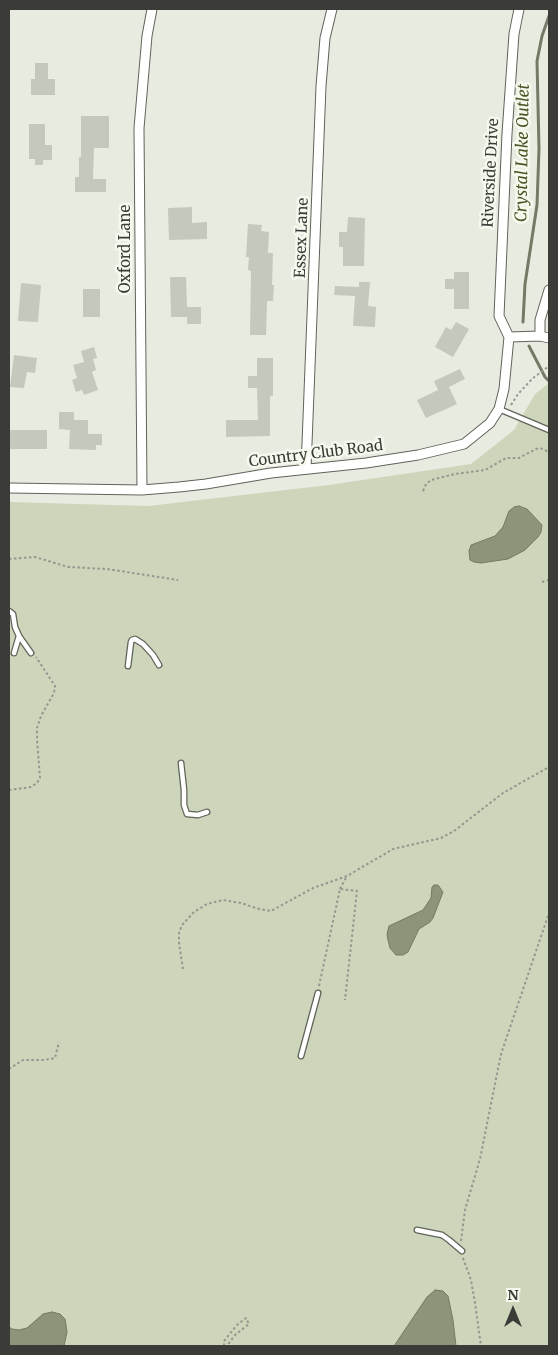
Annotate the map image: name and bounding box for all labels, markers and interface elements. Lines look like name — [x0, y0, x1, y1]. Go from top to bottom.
water label: Crystal Lake Outlet — [512, 84, 534, 222]
street label: Riverside Drive — [479, 118, 503, 228]
street label: Essex Lane — [292, 198, 312, 278]
street label: Oxford Lane — [117, 205, 135, 293]
street label: Country Club Road — [248, 437, 384, 471]
north arrow — [488, 1285, 538, 1335]
text: N — [507, 1286, 519, 1304]

